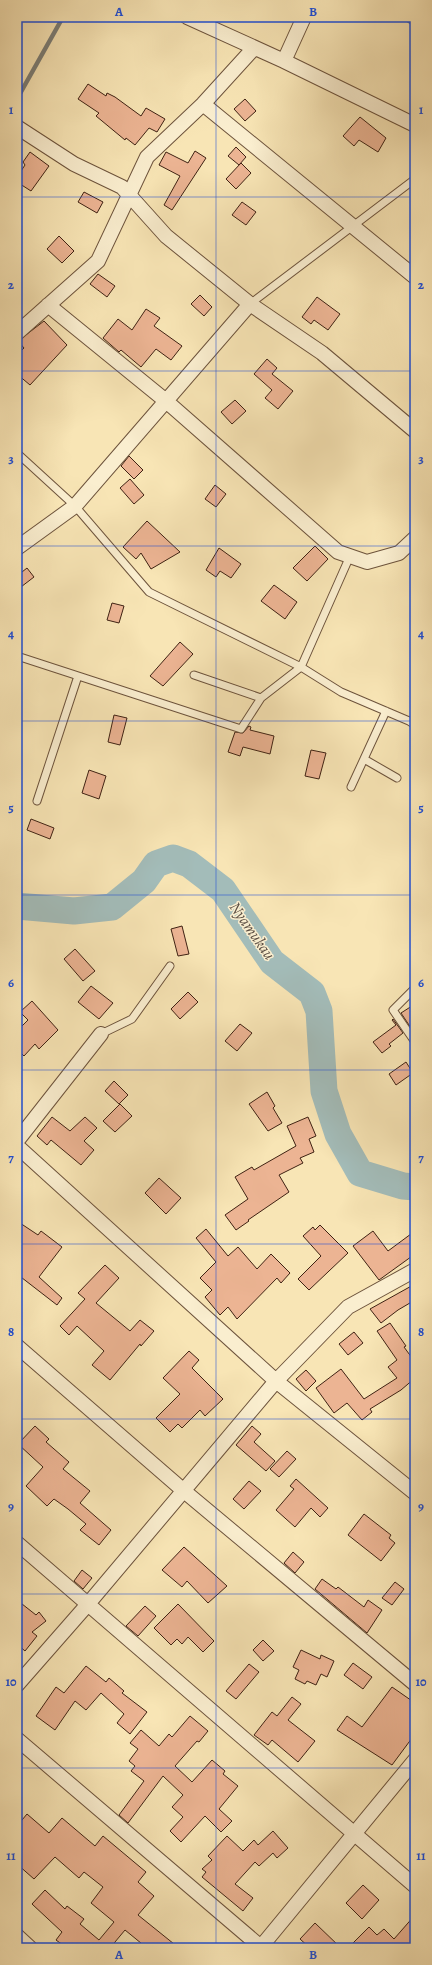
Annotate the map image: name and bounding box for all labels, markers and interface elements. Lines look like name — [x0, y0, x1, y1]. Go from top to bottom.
text: A — [114, 3, 124, 20]
text: B — [309, 3, 317, 20]
text: 1 — [9, 101, 14, 118]
text: 1 — [419, 101, 424, 118]
text: 2 — [8, 276, 15, 293]
text: 2 — [418, 276, 425, 293]
text: 3 — [8, 450, 14, 467]
text: 3 — [418, 450, 424, 467]
text: 4 — [8, 625, 14, 642]
text: 4 — [418, 625, 424, 642]
text: 5 — [8, 799, 14, 816]
text: 5 — [418, 799, 424, 816]
water label: Nyamukau — [224, 898, 280, 965]
text: 6 — [8, 974, 14, 991]
text: 6 — [418, 974, 424, 991]
text: 7 — [8, 1149, 14, 1166]
text: 7 — [418, 1149, 424, 1166]
text: 8 — [8, 1323, 14, 1340]
text: 8 — [418, 1323, 424, 1340]
text: 9 — [8, 1498, 14, 1515]
text: 9 — [418, 1498, 424, 1515]
text: 10 — [5, 1673, 17, 1690]
text: 10 — [415, 1673, 427, 1690]
text: 11 — [6, 1847, 16, 1864]
text: 11 — [416, 1847, 426, 1864]
text: A — [114, 1946, 124, 1963]
text: B — [309, 1946, 317, 1963]

